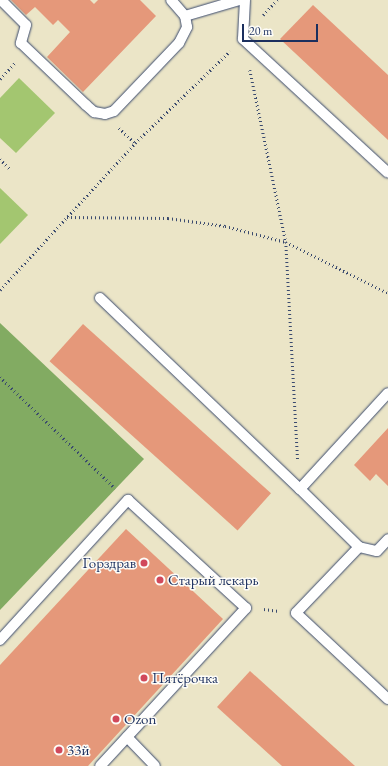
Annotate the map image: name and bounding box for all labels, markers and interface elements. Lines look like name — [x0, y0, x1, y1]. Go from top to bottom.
scale bar — [244, 16, 320, 42]
text: 20 m — [249, 23, 272, 39]
place label: Горздрав — [82, 554, 136, 572]
marker: Горздрав — [139, 558, 149, 568]
place label: Старый лекарь — [168, 571, 258, 589]
marker: Старый лекарь — [155, 575, 165, 585]
place label: Пятёрочка — [152, 669, 218, 687]
marker: Пятёрочка — [139, 673, 149, 683]
place label: Ozon — [124, 710, 156, 728]
marker: Ozon — [111, 714, 121, 724]
place label: 33й — [67, 741, 89, 759]
marker: 33й — [54, 745, 64, 755]

